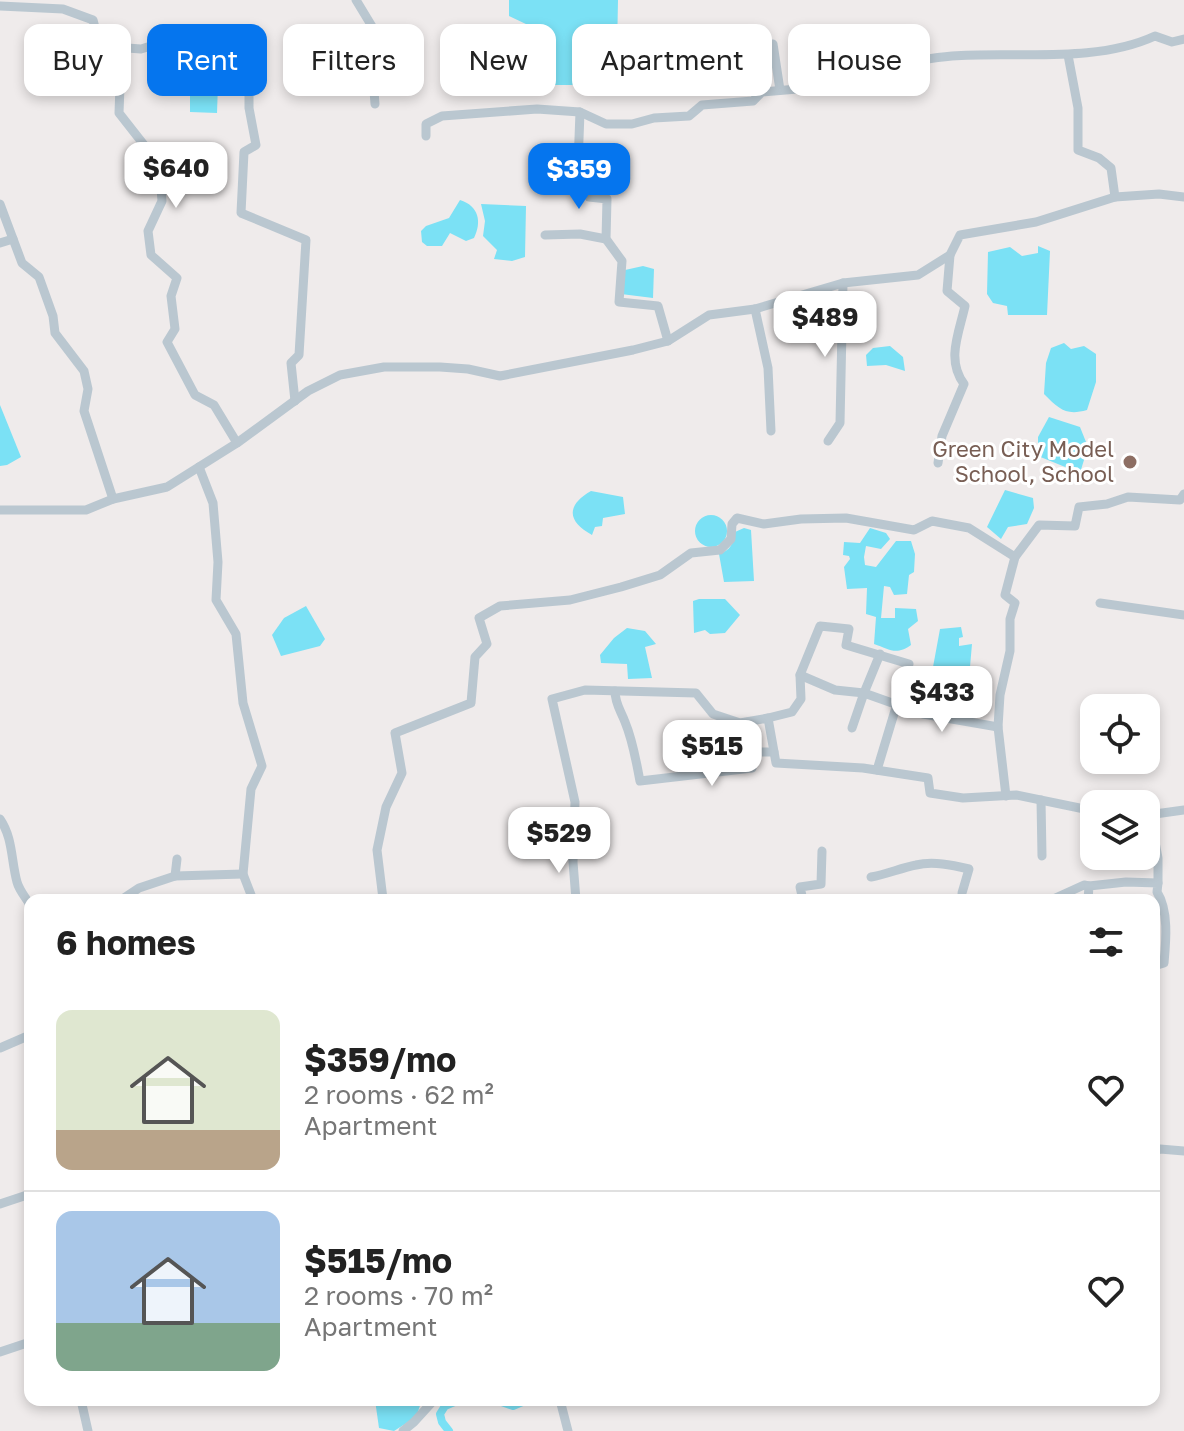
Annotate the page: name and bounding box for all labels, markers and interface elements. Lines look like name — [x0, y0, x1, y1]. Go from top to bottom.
chip: Buy — [24, 24, 131, 96]
chip: Rent — [147, 24, 267, 96]
chip: Filters — [283, 24, 424, 96]
chip: New — [440, 24, 556, 96]
chip: Apartment — [572, 24, 772, 96]
chip: House — [788, 24, 930, 96]
pin: $640 — [129, 142, 223, 210]
pin: $359 — [532, 143, 626, 211]
text: $640 — [142, 152, 210, 183]
text: $359 — [546, 153, 612, 184]
pin: $489 — [778, 291, 872, 359]
text: $489 — [792, 301, 858, 332]
place label: Green City Model School, School — [932, 435, 1114, 487]
marker: Green City Model School, School — [1121, 453, 1139, 471]
pin: $433 — [895, 666, 989, 734]
text: $433 — [909, 676, 975, 707]
map controls — [1080, 694, 1160, 870]
button: locate — [1080, 694, 1160, 774]
pin: $515 — [665, 720, 759, 788]
text: $515 — [681, 730, 743, 761]
button: layers — [1080, 790, 1160, 870]
pin: $529 — [512, 807, 606, 875]
text: $529 — [526, 817, 592, 848]
icon: filters — [1084, 920, 1128, 964]
text: 6 homes — [56, 922, 196, 962]
text: $359/mo — [304, 1039, 456, 1079]
icon: home — [120, 1042, 216, 1138]
icon: heart — [1084, 1068, 1128, 1112]
text: 2 rooms · 62 m² — [304, 1079, 494, 1110]
text: Apartment — [304, 1110, 437, 1141]
text: $515/mo — [304, 1240, 452, 1280]
icon: home — [120, 1243, 216, 1339]
icon: heart — [1084, 1269, 1128, 1313]
text: 2 rooms · 70 m² — [304, 1280, 493, 1311]
text: Apartment — [304, 1311, 437, 1342]

